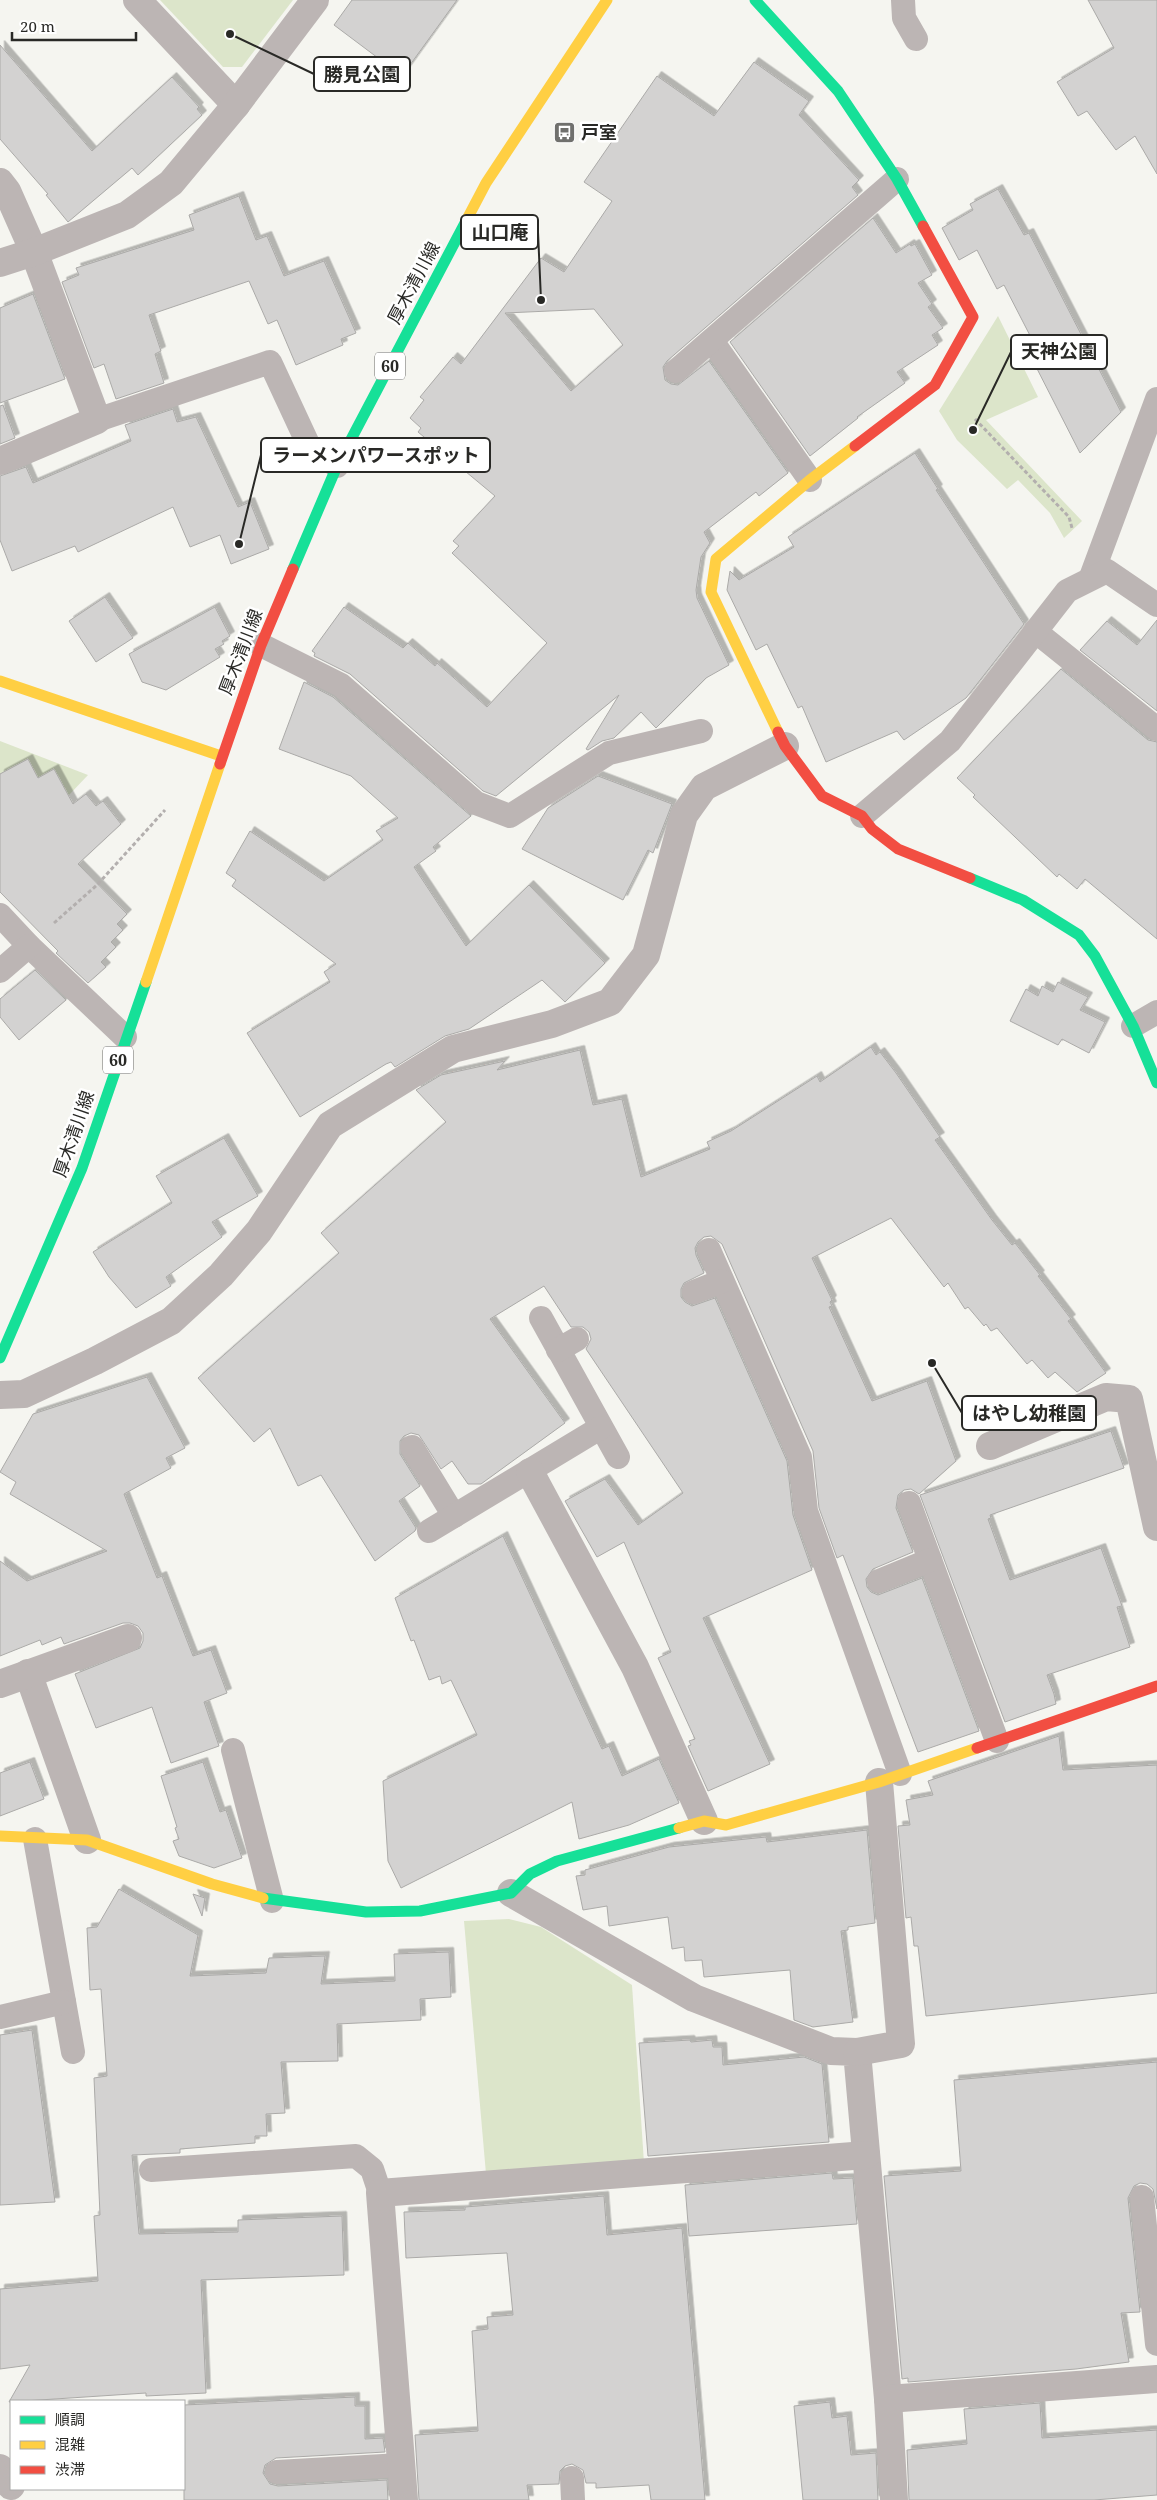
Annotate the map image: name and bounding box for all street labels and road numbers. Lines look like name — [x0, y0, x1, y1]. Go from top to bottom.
street label: 厚木清川線 — [381, 237, 445, 328]
road number: 60 — [375, 352, 405, 380]
street label: 厚木清川線 — [213, 605, 267, 698]
road number: 60 — [103, 1046, 133, 1074]
street label: 厚木清川線 — [47, 1087, 99, 1180]

